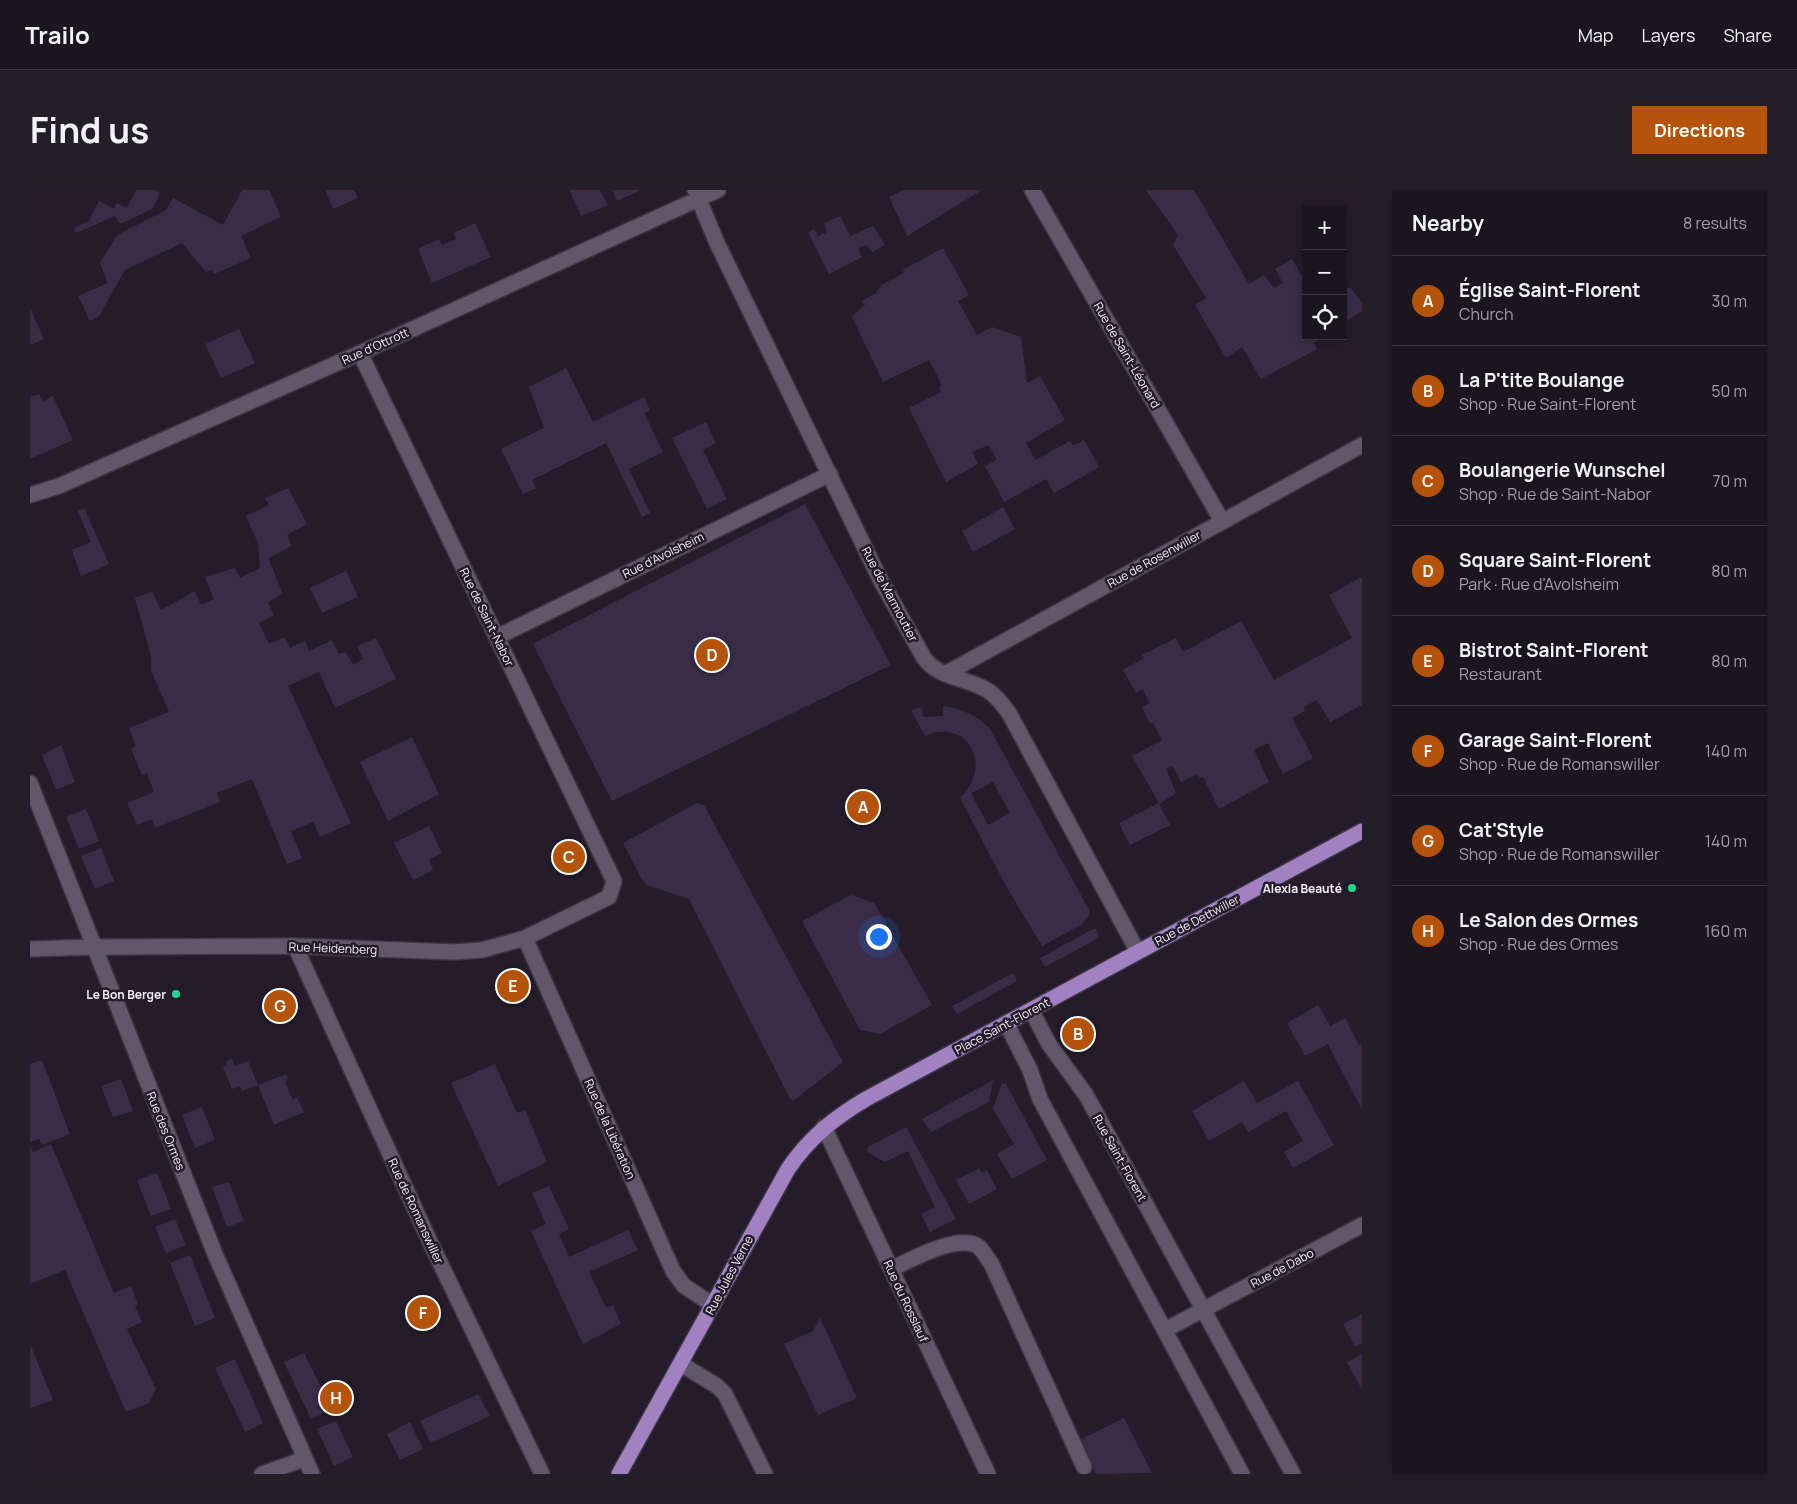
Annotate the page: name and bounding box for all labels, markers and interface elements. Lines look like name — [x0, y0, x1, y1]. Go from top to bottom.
text: Trailo — [25, 18, 90, 51]
text: Map — [1578, 23, 1613, 47]
text: Layers — [1641, 23, 1695, 47]
text: Share — [1723, 23, 1772, 47]
text: Find us — [30, 106, 149, 154]
button: Directions — [1632, 106, 1767, 154]
map controls — [1302, 205, 1347, 340]
button: + — [1302, 205, 1347, 250]
text: Nearby — [1412, 209, 1484, 237]
text: 8 results — [1683, 212, 1747, 234]
button: − — [1302, 250, 1347, 295]
text: Église Saint-Florent — [1459, 277, 1641, 303]
text: A — [1423, 290, 1433, 312]
text: 30 m — [1712, 290, 1747, 312]
button: locate — [1302, 295, 1347, 340]
street label: Rue de Saint-Léonard — [1090, 299, 1164, 411]
text: Church — [1459, 303, 1513, 325]
street label: Rue d'Ottrott — [339, 324, 411, 368]
text: La P'tite Boulange — [1459, 367, 1624, 393]
text: B — [1423, 380, 1433, 402]
text: 50 m — [1711, 380, 1747, 402]
text: Shop · Rue Saint-Florent — [1459, 393, 1636, 415]
text: Boulangerie Wunschel — [1459, 457, 1666, 483]
text: C — [1422, 470, 1434, 492]
text: 70 m — [1712, 470, 1747, 492]
text: Shop · Rue de Saint-Nabor — [1459, 483, 1651, 505]
street label: Rue de Rosenwiller — [1104, 526, 1204, 592]
street label: Rue d'Avolsheim — [619, 528, 707, 582]
street label: Rue de Marmoutier — [858, 544, 922, 645]
text: Square Saint-Florent — [1459, 547, 1651, 573]
text: D — [1422, 560, 1434, 582]
text: 80 m — [1711, 560, 1747, 582]
street label: Rue de Saint-Nabor — [456, 565, 519, 670]
text: Park · Rue d'Avolsheim — [1459, 573, 1619, 595]
pin: D — [696, 636, 728, 674]
text: Bistrot Saint-Florent — [1459, 637, 1649, 663]
text: E — [1423, 650, 1433, 672]
text: 80 m — [1711, 650, 1747, 672]
text: Restaurant — [1459, 663, 1542, 685]
text: Garage Saint-Florent — [1459, 727, 1652, 753]
text: F — [1424, 740, 1432, 762]
text: 140 m — [1705, 740, 1747, 762]
text: Shop · Rue de Romanswiller — [1459, 753, 1660, 775]
pin: A — [847, 788, 879, 826]
text: Cat'Style — [1459, 817, 1544, 843]
text: G — [1422, 830, 1434, 852]
text: 140 m — [1705, 830, 1747, 852]
pin: C — [553, 838, 585, 876]
text: Shop · Rue de Romanswiller — [1459, 843, 1660, 865]
place label: Alexia Beauté — [1263, 880, 1342, 897]
marker: Alexia Beauté — [1346, 882, 1358, 894]
street label: Rue de Dettwiller — [1152, 890, 1243, 949]
text: Le Salon des Ormes — [1459, 907, 1638, 933]
text: H — [1422, 920, 1434, 942]
text: 160 m — [1704, 920, 1747, 942]
your location — [866, 924, 892, 950]
text: Shop · Rue des Ormes — [1459, 933, 1619, 955]
street label: Rue Heidenberg — [288, 938, 378, 958]
pin: E — [497, 967, 529, 1005]
place label: Le Bon Berger — [86, 986, 166, 1003]
pin: G — [264, 987, 296, 1025]
marker: Le Bon Berger — [170, 988, 182, 1000]
street label: Place Saint-Florent — [951, 994, 1053, 1058]
pin: B — [1062, 1015, 1094, 1053]
street label: Rue de la Libération — [580, 1076, 640, 1182]
street label: Rue des Ormes — [142, 1089, 190, 1173]
street label: Rue Saint-Florent — [1089, 1112, 1151, 1205]
street label: Rue de Romanswiller — [384, 1156, 448, 1267]
street label: Rue Jules Verne — [701, 1232, 757, 1318]
street label: Rue de Dabo — [1247, 1244, 1317, 1292]
street label: Rue du Rosslauf — [880, 1257, 933, 1346]
pin: F — [407, 1294, 439, 1332]
pin: H — [320, 1379, 352, 1417]

